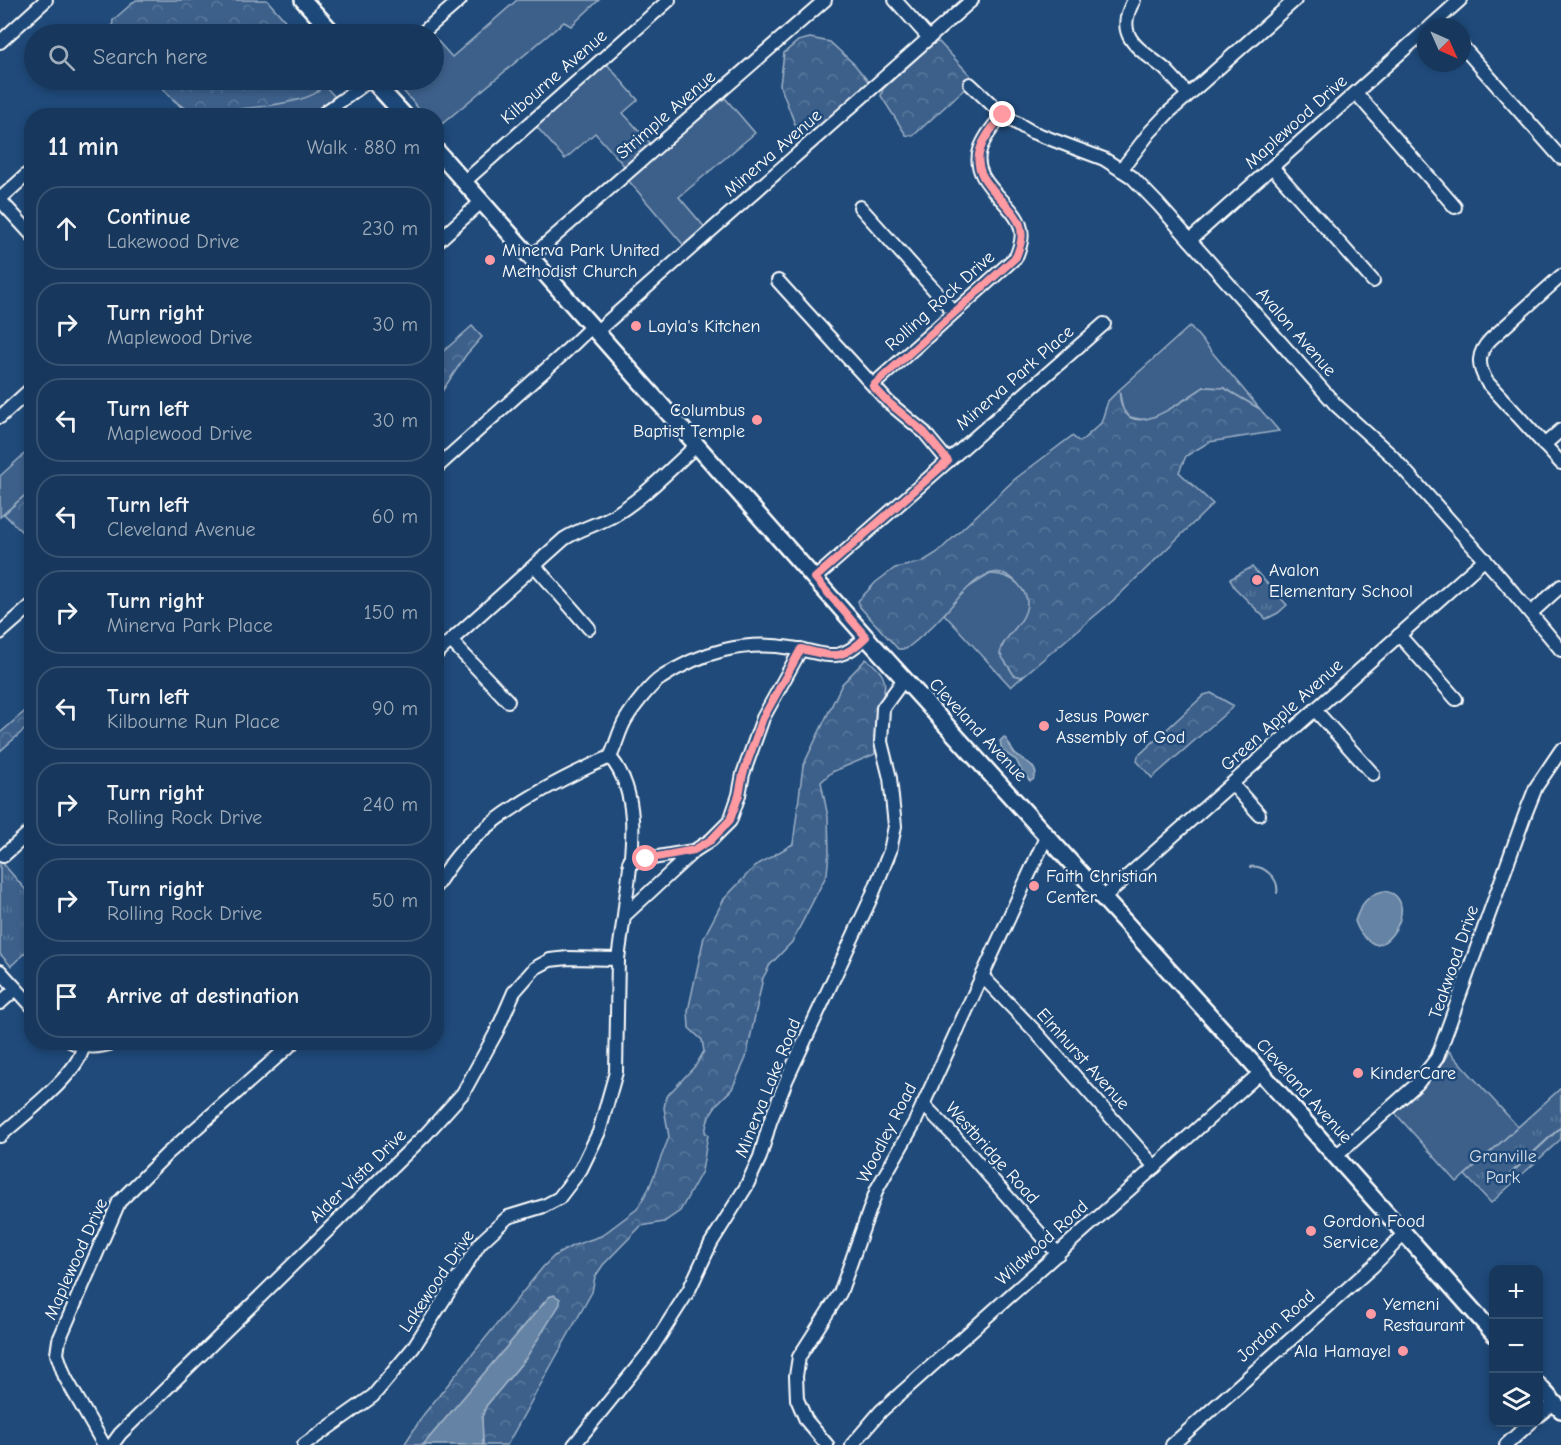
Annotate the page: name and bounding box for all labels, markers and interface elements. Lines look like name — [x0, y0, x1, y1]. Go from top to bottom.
north arrow — [1417, 18, 1471, 72]
search box — [24, 24, 444, 90]
street label: Kilbourne Avenue — [497, 25, 611, 129]
icon: search — [45, 41, 78, 74]
text: Search here — [93, 44, 208, 70]
street label: Strimple Avenue — [612, 66, 720, 164]
street label: Maplewood Drive — [1240, 70, 1352, 174]
route end — [989, 101, 1015, 127]
street label: Minerva Avenue — [720, 105, 826, 201]
text: 11 min — [48, 132, 119, 162]
text: Walk · 880 m — [307, 136, 420, 159]
text: Continue — [107, 204, 190, 230]
icon: ahead — [50, 212, 83, 245]
text: 230 m — [362, 217, 418, 240]
text: Lakewood Drive — [107, 230, 239, 253]
place label: Minerva Park United Methodist Church — [502, 240, 660, 282]
street label: Rolling Rock Drive — [881, 246, 999, 356]
marker: Minerva Park United Methodist Church — [483, 253, 497, 267]
street label: Avalon Avenue — [1252, 283, 1340, 381]
text: Turn right — [107, 300, 204, 326]
icon: right — [50, 308, 83, 341]
text: 30 m — [372, 313, 418, 336]
place label: Layla's Kitchen — [648, 316, 760, 337]
marker: Layla's Kitchen — [629, 319, 643, 333]
street label: Minerva Park Place — [952, 321, 1078, 435]
text: Maplewood Drive — [107, 326, 252, 349]
text: Turn left — [107, 396, 189, 422]
place label: Columbus Baptist Temple — [633, 400, 745, 442]
icon: left — [50, 404, 83, 437]
text: 30 m — [372, 409, 418, 432]
marker: Columbus Baptist Temple — [750, 413, 764, 427]
text: Maplewood Drive — [107, 422, 252, 445]
text: Turn left — [107, 492, 189, 518]
icon: left — [50, 500, 83, 533]
text: 60 m — [372, 505, 418, 528]
text: Cleveland Avenue — [107, 518, 256, 541]
place label: Avalon Elementary School — [1269, 560, 1413, 602]
marker: Avalon Elementary School — [1250, 573, 1264, 587]
text: Turn right — [107, 588, 204, 614]
icon: right — [50, 596, 83, 629]
text: 150 m — [364, 601, 418, 624]
text: Minerva Park Place — [107, 614, 273, 637]
street label: Green Apple Avenue — [1217, 655, 1347, 775]
street label: Cleveland Avenue — [925, 674, 1031, 786]
text: Turn left — [107, 684, 189, 710]
icon: left — [50, 692, 83, 725]
text: 90 m — [372, 697, 418, 720]
place label: Jesus Power Assembly of God — [1056, 706, 1185, 748]
text: Kilbourne Run Place — [107, 710, 280, 733]
marker: Jesus Power Assembly of God — [1037, 719, 1051, 733]
text: Turn right — [107, 780, 204, 806]
icon: right — [50, 788, 83, 821]
text: 240 m — [363, 793, 418, 816]
text: Rolling Rock Drive — [107, 806, 262, 829]
route start — [632, 845, 658, 871]
place label: Faith Christian Center — [1046, 866, 1157, 908]
text: Turn right — [107, 876, 204, 902]
marker: Faith Christian Center — [1027, 879, 1041, 893]
icon: right — [50, 884, 83, 917]
text: 50 m — [372, 889, 418, 912]
text: Rolling Rock Drive — [107, 902, 262, 925]
street label: Teakwood Drive — [1425, 902, 1483, 1022]
icon: arrive — [50, 980, 83, 1013]
text: Arrive at destination — [107, 983, 299, 1009]
street label: Elmhurst Avenue — [1032, 1004, 1134, 1114]
street label: Minerva Lake Road — [731, 1015, 805, 1161]
street label: Cleveland Avenue — [1251, 1034, 1357, 1148]
place label: KinderCare — [1370, 1063, 1456, 1084]
marker: KinderCare — [1351, 1066, 1365, 1080]
street label: Woodley Road — [853, 1080, 921, 1186]
street label: Westbridge Road — [941, 1098, 1043, 1208]
street label: Alder Vista Drive — [305, 1125, 411, 1227]
park label: Granville Park — [1469, 1146, 1537, 1188]
street label: Maplewood Drive — [40, 1195, 112, 1323]
street label: Wildwood Road — [991, 1196, 1093, 1290]
place label: Gordon Food Service — [1323, 1211, 1425, 1253]
marker: Gordon Food Service — [1304, 1224, 1318, 1238]
street label: Lakewood Drive — [395, 1226, 479, 1336]
map controls — [1489, 1265, 1543, 1427]
button: + — [1489, 1265, 1543, 1319]
street label: Jordan Road — [1233, 1285, 1319, 1367]
place label: Yemeni Restaurant — [1383, 1294, 1465, 1336]
marker: Yemeni Restaurant — [1364, 1307, 1378, 1321]
button: − — [1489, 1319, 1543, 1373]
place label: Ala Hamayel — [1294, 1341, 1391, 1362]
marker: Ala Hamayel — [1396, 1344, 1410, 1358]
button: layers — [1489, 1373, 1543, 1427]

